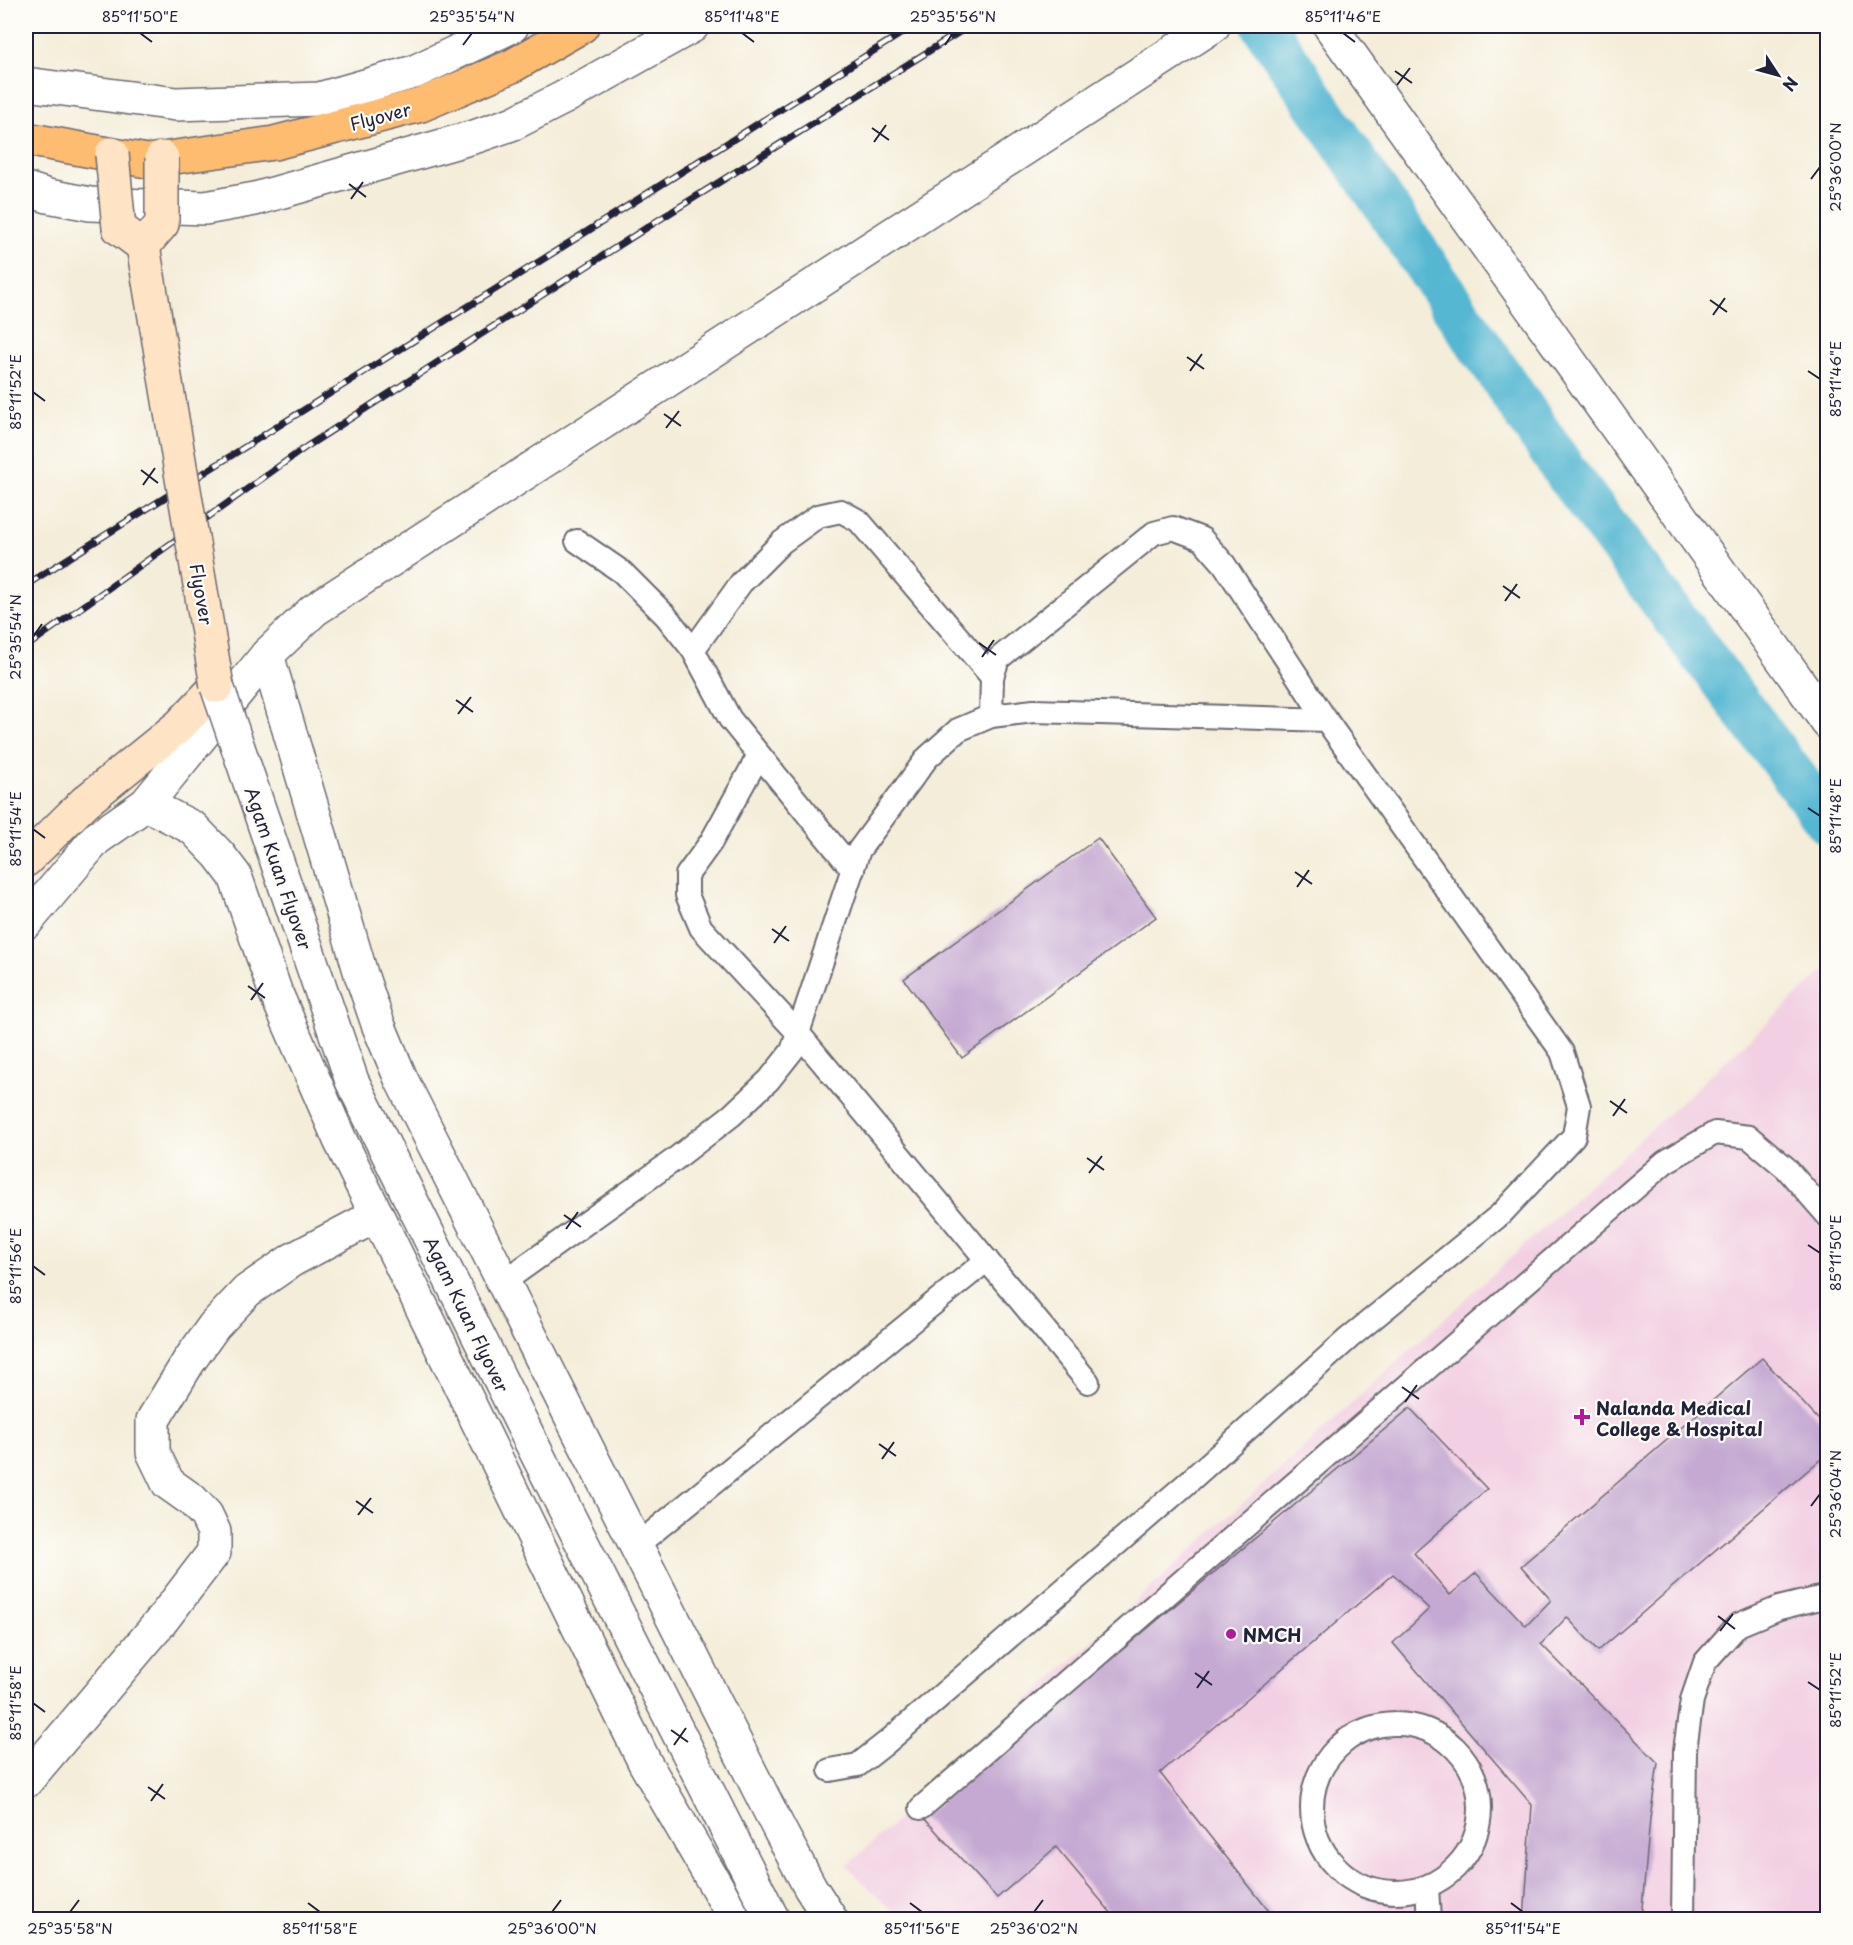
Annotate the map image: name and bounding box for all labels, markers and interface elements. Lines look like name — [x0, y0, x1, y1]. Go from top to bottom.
text: 85°11'50"E — [102, 4, 178, 27]
text: 25°35'54"N — [429, 4, 515, 27]
text: 85°11'48"E — [704, 4, 780, 27]
text: 25°35'56"N — [910, 4, 996, 27]
text: 85°11'46"E — [1305, 4, 1381, 27]
north arrow — [1748, 45, 1808, 105]
text: N — [1778, 72, 1804, 97]
street label: Flyover — [347, 95, 414, 137]
text: 25°36'00"N — [1823, 122, 1846, 212]
text: 85°11'46"E — [1823, 341, 1846, 417]
text: 85°11'52"E — [3, 354, 26, 430]
street label: Flyover — [183, 561, 221, 628]
text: 25°35'54"N — [3, 594, 26, 680]
text: 85°11'48"E — [1823, 778, 1846, 854]
street label: Agam Kuan Flyover — [238, 783, 320, 954]
text: 85°11'54"E — [3, 791, 26, 867]
text: 85°11'50"E — [1823, 1215, 1846, 1291]
text: 85°11'56"E — [3, 1228, 26, 1304]
street label: Agam Kuan Flyover — [418, 1231, 517, 1397]
place label: Nalanda Medical College & Hospital — [1596, 1394, 1763, 1442]
marker: Nalanda Medical College & Hospital — [1573, 1408, 1591, 1426]
text: 25°36'04"N — [1823, 1450, 1846, 1538]
place label: NMCH — [1243, 1621, 1301, 1648]
marker: NMCH — [1224, 1627, 1238, 1641]
text: 85°11'52"E — [1823, 1652, 1846, 1728]
text: 85°11'58"E — [3, 1665, 26, 1741]
text: 25°35'58"N — [27, 1916, 113, 1939]
text: 85°11'58"E — [282, 1916, 358, 1939]
text: 25°36'00"N — [507, 1916, 597, 1939]
text: 85°11'56"E — [884, 1916, 960, 1939]
text: 25°36'02"N — [990, 1916, 1078, 1939]
text: 85°11'54"E — [1485, 1916, 1561, 1939]

